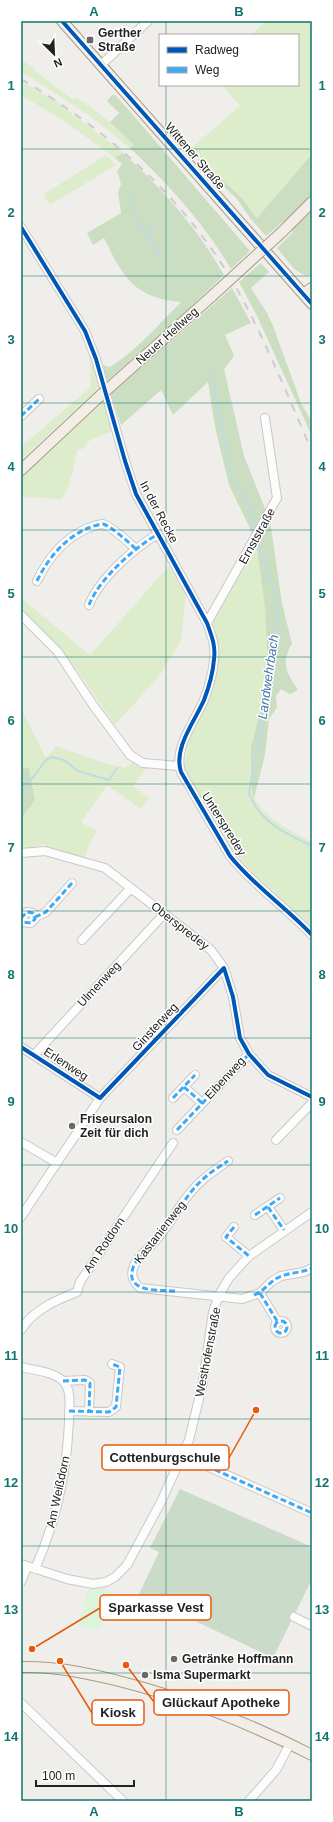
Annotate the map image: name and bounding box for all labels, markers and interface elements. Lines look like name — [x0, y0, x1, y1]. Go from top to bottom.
text: A — [89, 4, 99, 19]
text: B — [234, 4, 244, 19]
place label: Gerther Straße — [98, 26, 142, 54]
north arrow — [34, 34, 74, 74]
legend — [159, 34, 299, 86]
marker: Gerther Straße — [85, 35, 95, 45]
text: Radweg — [195, 43, 239, 57]
text: N — [52, 56, 64, 70]
text: Weg — [195, 63, 219, 77]
text: 1 — [7, 78, 15, 93]
text: 1 — [318, 78, 326, 93]
street label: Wittener Straße — [162, 120, 228, 193]
text: 2 — [7, 205, 15, 220]
text: 2 — [318, 205, 326, 220]
street label: Neuer Hellweg — [133, 304, 201, 368]
text: 3 — [7, 332, 15, 347]
text: 3 — [318, 332, 326, 347]
text: 4 — [7, 459, 15, 474]
text: 4 — [318, 459, 326, 474]
street label: In der Recke — [137, 479, 181, 546]
street label: Ernststraße — [236, 505, 278, 567]
text: 5 — [7, 586, 15, 601]
text: 5 — [318, 586, 326, 601]
water label: Landwehrbach — [255, 634, 281, 720]
text: 6 — [7, 713, 15, 728]
text: 6 — [318, 713, 326, 728]
street label: Unterspredey — [199, 790, 249, 858]
text: 7 — [7, 840, 15, 855]
text: 7 — [318, 840, 326, 855]
street label: Oberspredey — [148, 899, 212, 953]
street label: Ulmenweg — [75, 958, 123, 1010]
text: 8 — [7, 967, 15, 982]
text: 8 — [318, 967, 326, 982]
street label: Ginsterweg — [129, 1000, 181, 1054]
street label: Erlenweg — [41, 1045, 91, 1083]
street label: Eibenweg — [202, 1054, 248, 1102]
text: 9 — [7, 1094, 15, 1109]
text: 9 — [318, 1094, 326, 1109]
place label: Friseursalon Zeit für dich — [80, 1112, 152, 1140]
marker: Friseursalon Zeit für dich — [67, 1121, 77, 1131]
street label: Kastanienweg — [131, 1198, 189, 1266]
street label: Am Rotdorn — [80, 1215, 128, 1275]
text: 10 — [4, 1221, 18, 1236]
text: 10 — [315, 1221, 329, 1236]
street label: Westhofenstraße — [192, 1306, 224, 1398]
text: 11 — [4, 1348, 18, 1363]
text: 11 — [315, 1348, 329, 1363]
callout: Cottenburgschule — [102, 1445, 229, 1470]
text: Cottenburgschule — [109, 1450, 221, 1465]
street label: Am Weißdorn — [44, 1455, 72, 1529]
text: 12 — [4, 1475, 18, 1490]
text: 12 — [315, 1475, 329, 1490]
callout: Sparkasse Vest — [100, 1595, 211, 1620]
text: Sparkasse Vest — [108, 1600, 204, 1615]
text: 13 — [4, 1602, 18, 1617]
text: 13 — [315, 1602, 329, 1617]
place label: Getränke Hoffmann — [182, 1652, 293, 1666]
marker: Getränke Hoffmann — [169, 1654, 179, 1664]
place label: Isma Supermarkt — [153, 1668, 250, 1682]
marker: Isma Supermarkt — [140, 1670, 150, 1680]
callout: Glückauf Apotheke — [154, 1690, 289, 1715]
text: Glückauf Apotheke — [162, 1695, 280, 1710]
callout: Kiosk — [92, 1700, 144, 1725]
text: Kiosk — [100, 1705, 136, 1720]
text: 14 — [4, 1729, 19, 1744]
text: 14 — [315, 1729, 330, 1744]
scale bar — [36, 1762, 134, 1788]
text: 100 m — [42, 1769, 75, 1783]
text: A — [89, 1804, 99, 1819]
text: B — [234, 1804, 244, 1819]

